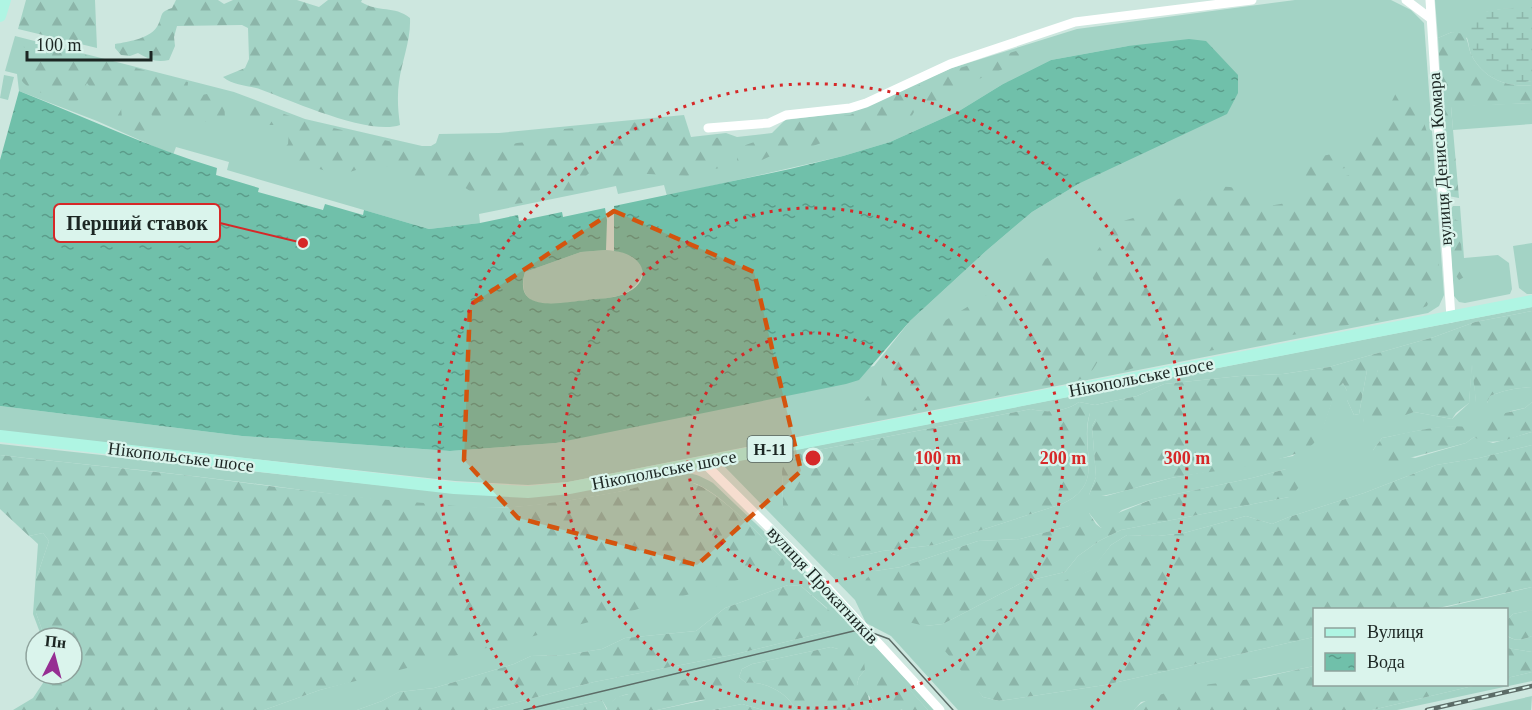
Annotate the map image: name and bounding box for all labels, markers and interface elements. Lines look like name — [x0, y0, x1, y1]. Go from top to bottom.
scale bar — [27, 24, 152, 62]
text: 100 m — [36, 35, 82, 55]
street label: вулиця Дениса Комара — [1424, 72, 1456, 246]
callout: Перший ставок — [54, 204, 220, 242]
text: Перший ставок — [66, 212, 208, 235]
street label: Нікопольське шосе — [1067, 353, 1215, 401]
road number: Н-11 — [748, 436, 792, 462]
street label: Нікопольське шосе — [107, 438, 255, 476]
street label: Нікопольське шосе — [590, 446, 738, 494]
centre of rings — [803, 448, 823, 468]
text: 100 m — [915, 448, 961, 468]
text: 200 m — [1040, 448, 1086, 468]
text: 300 m — [1164, 448, 1210, 468]
street label: вулиця Прокатників — [763, 522, 883, 648]
legend — [1313, 608, 1508, 686]
text: Вулиця — [1367, 622, 1424, 642]
north arrow — [24, 626, 84, 686]
text: Пн — [44, 632, 67, 651]
text: Вода — [1367, 652, 1405, 672]

